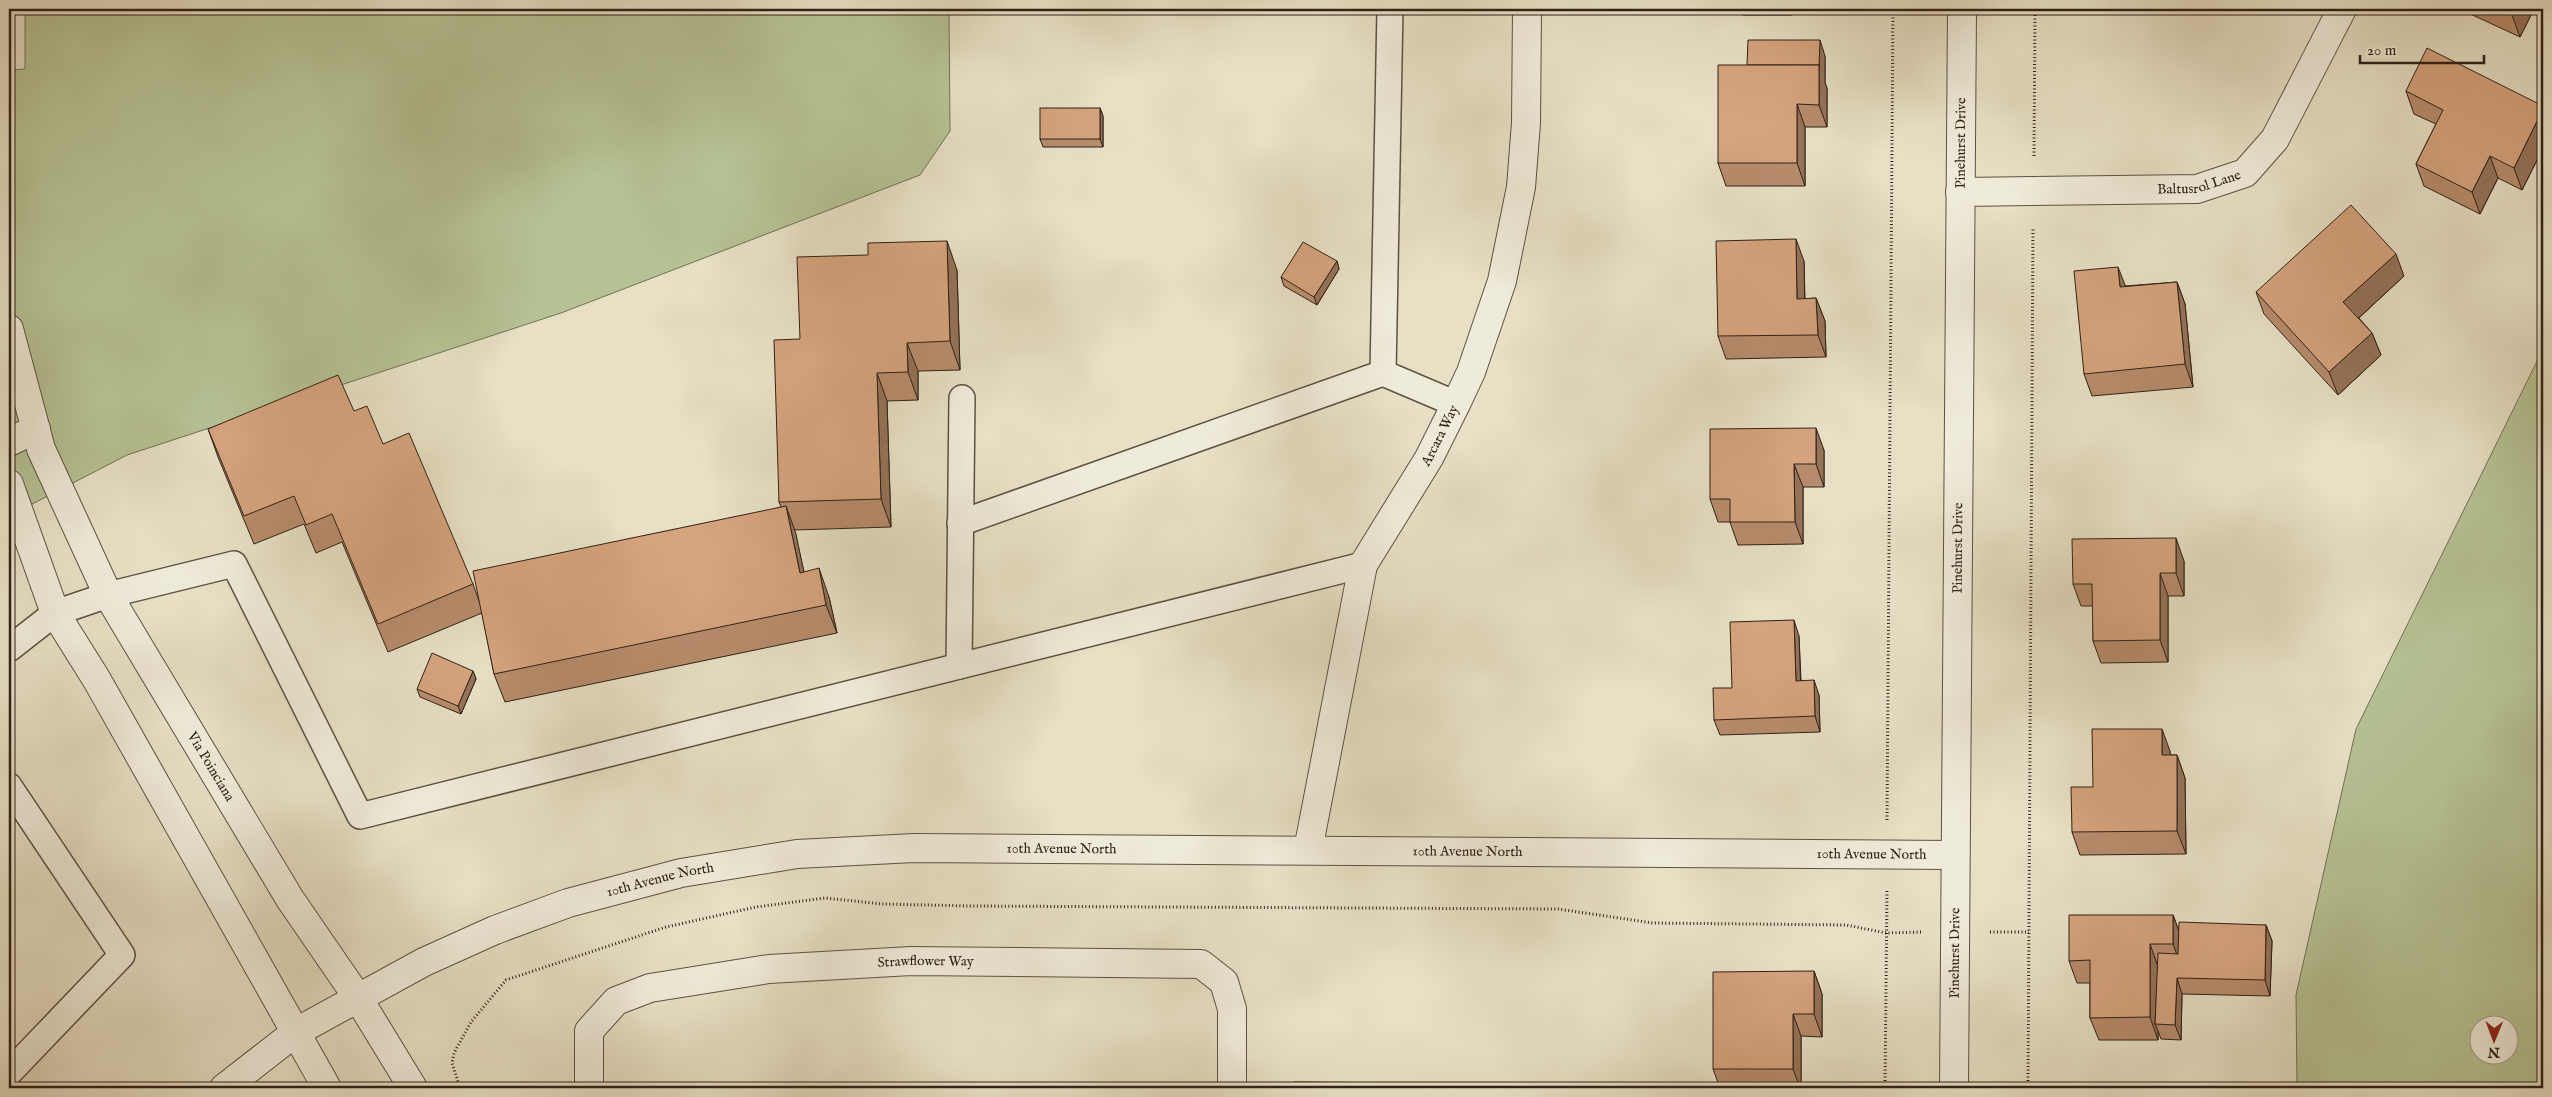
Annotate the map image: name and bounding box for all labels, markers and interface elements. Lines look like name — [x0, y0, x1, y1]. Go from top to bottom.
scale bar — [2360, 32, 2483, 64]
text: 20 m — [2367, 41, 2397, 60]
street label: Pinehurst Drive — [1952, 97, 1970, 189]
street label: Baltusrol Lane — [2157, 166, 2244, 199]
street label: Arcara Way — [1417, 402, 1463, 470]
street label: Pinehurst Drive — [1949, 502, 1967, 594]
street label: Via Poinciana — [183, 728, 239, 806]
street label: 10th Avenue North — [1007, 840, 1117, 858]
street label: 10th Avenue North — [1413, 842, 1523, 861]
street label: 10th Avenue North — [1817, 845, 1927, 864]
street label: 10th Avenue North — [605, 859, 716, 901]
street label: Pinehurst Drive — [1946, 907, 1964, 999]
street label: Strawflower Way — [877, 952, 974, 972]
north arrow — [2470, 1014, 2520, 1064]
text: N — [2488, 1043, 2501, 1061]

